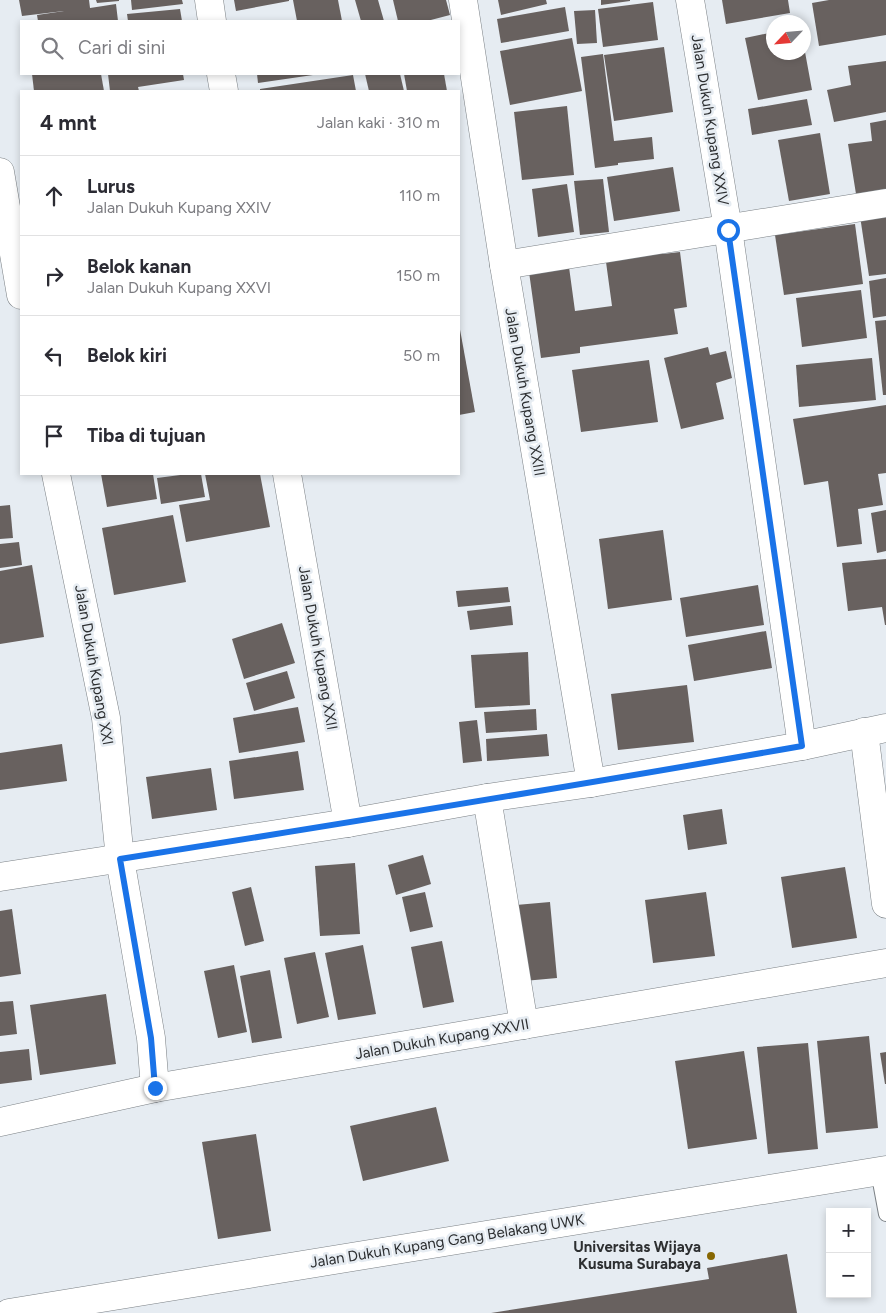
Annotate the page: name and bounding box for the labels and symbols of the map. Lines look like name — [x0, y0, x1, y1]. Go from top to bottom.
north arrow — [766, 15, 811, 60]
street label: Jalan Dukuh Kupang XXIV — [688, 33, 732, 207]
route start — [717, 219, 740, 242]
street label: Jalan Dukuh Kupang XXIII — [501, 307, 549, 477]
street label: Jalan Dukuh Kupang XXII — [295, 565, 341, 731]
street label: Jalan Dukuh Kupang XXI — [71, 584, 117, 746]
street label: Jalan Dukuh Kupang XXVII — [353, 1015, 531, 1063]
route end — [144, 1077, 167, 1100]
street label: Jalan Dukuh Kupang Gang Belakang UWK — [309, 1210, 586, 1272]
place label: Universitas Wijaya Kusuma Surabaya — [573, 1238, 701, 1273]
marker: Universitas Wijaya Kusuma Surabaya — [705, 1250, 717, 1262]

